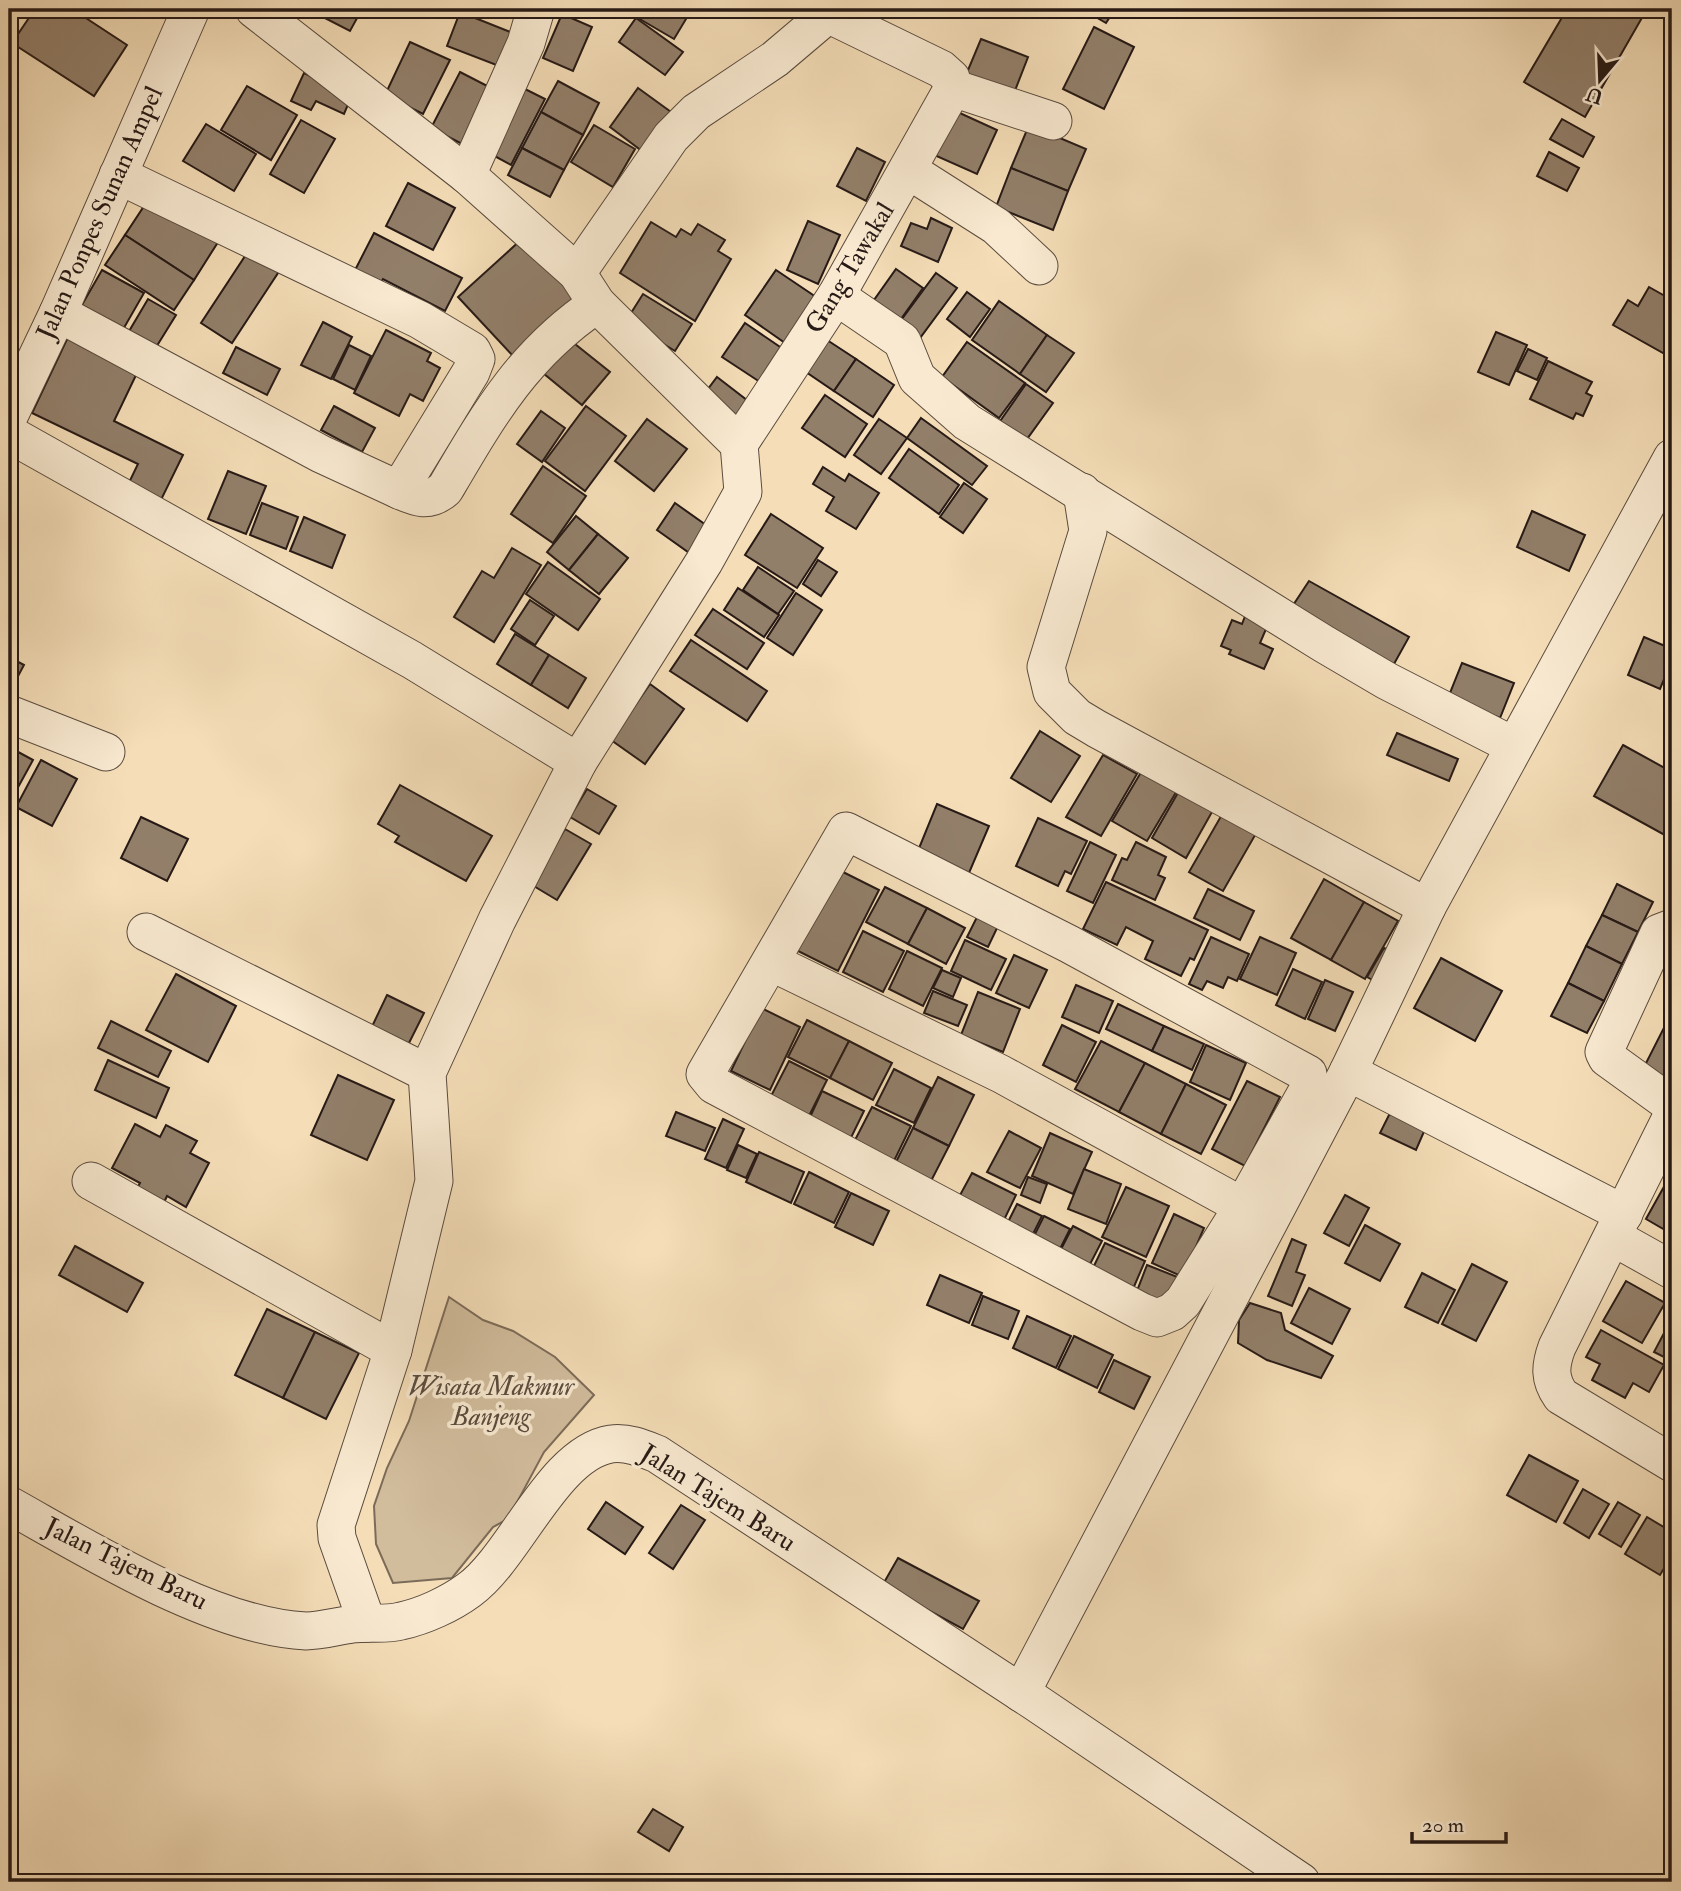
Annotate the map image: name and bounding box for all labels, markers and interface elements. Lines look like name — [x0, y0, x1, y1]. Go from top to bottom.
north arrow — [1566, 46, 1636, 116]
street label: Jalan Ponpes Sunan Ampel — [29, 81, 171, 346]
text: U — [1583, 81, 1606, 109]
street label: Gang Tawakal — [798, 196, 902, 339]
park label: Wisata Makmur Banjeng — [408, 1371, 575, 1433]
street label: Jalan Tajem Baru — [633, 1437, 802, 1559]
street label: Jalan Tajem Baru — [38, 1510, 213, 1617]
scale bar — [1412, 1800, 1506, 1844]
text: 20 m — [1422, 1812, 1464, 1839]

